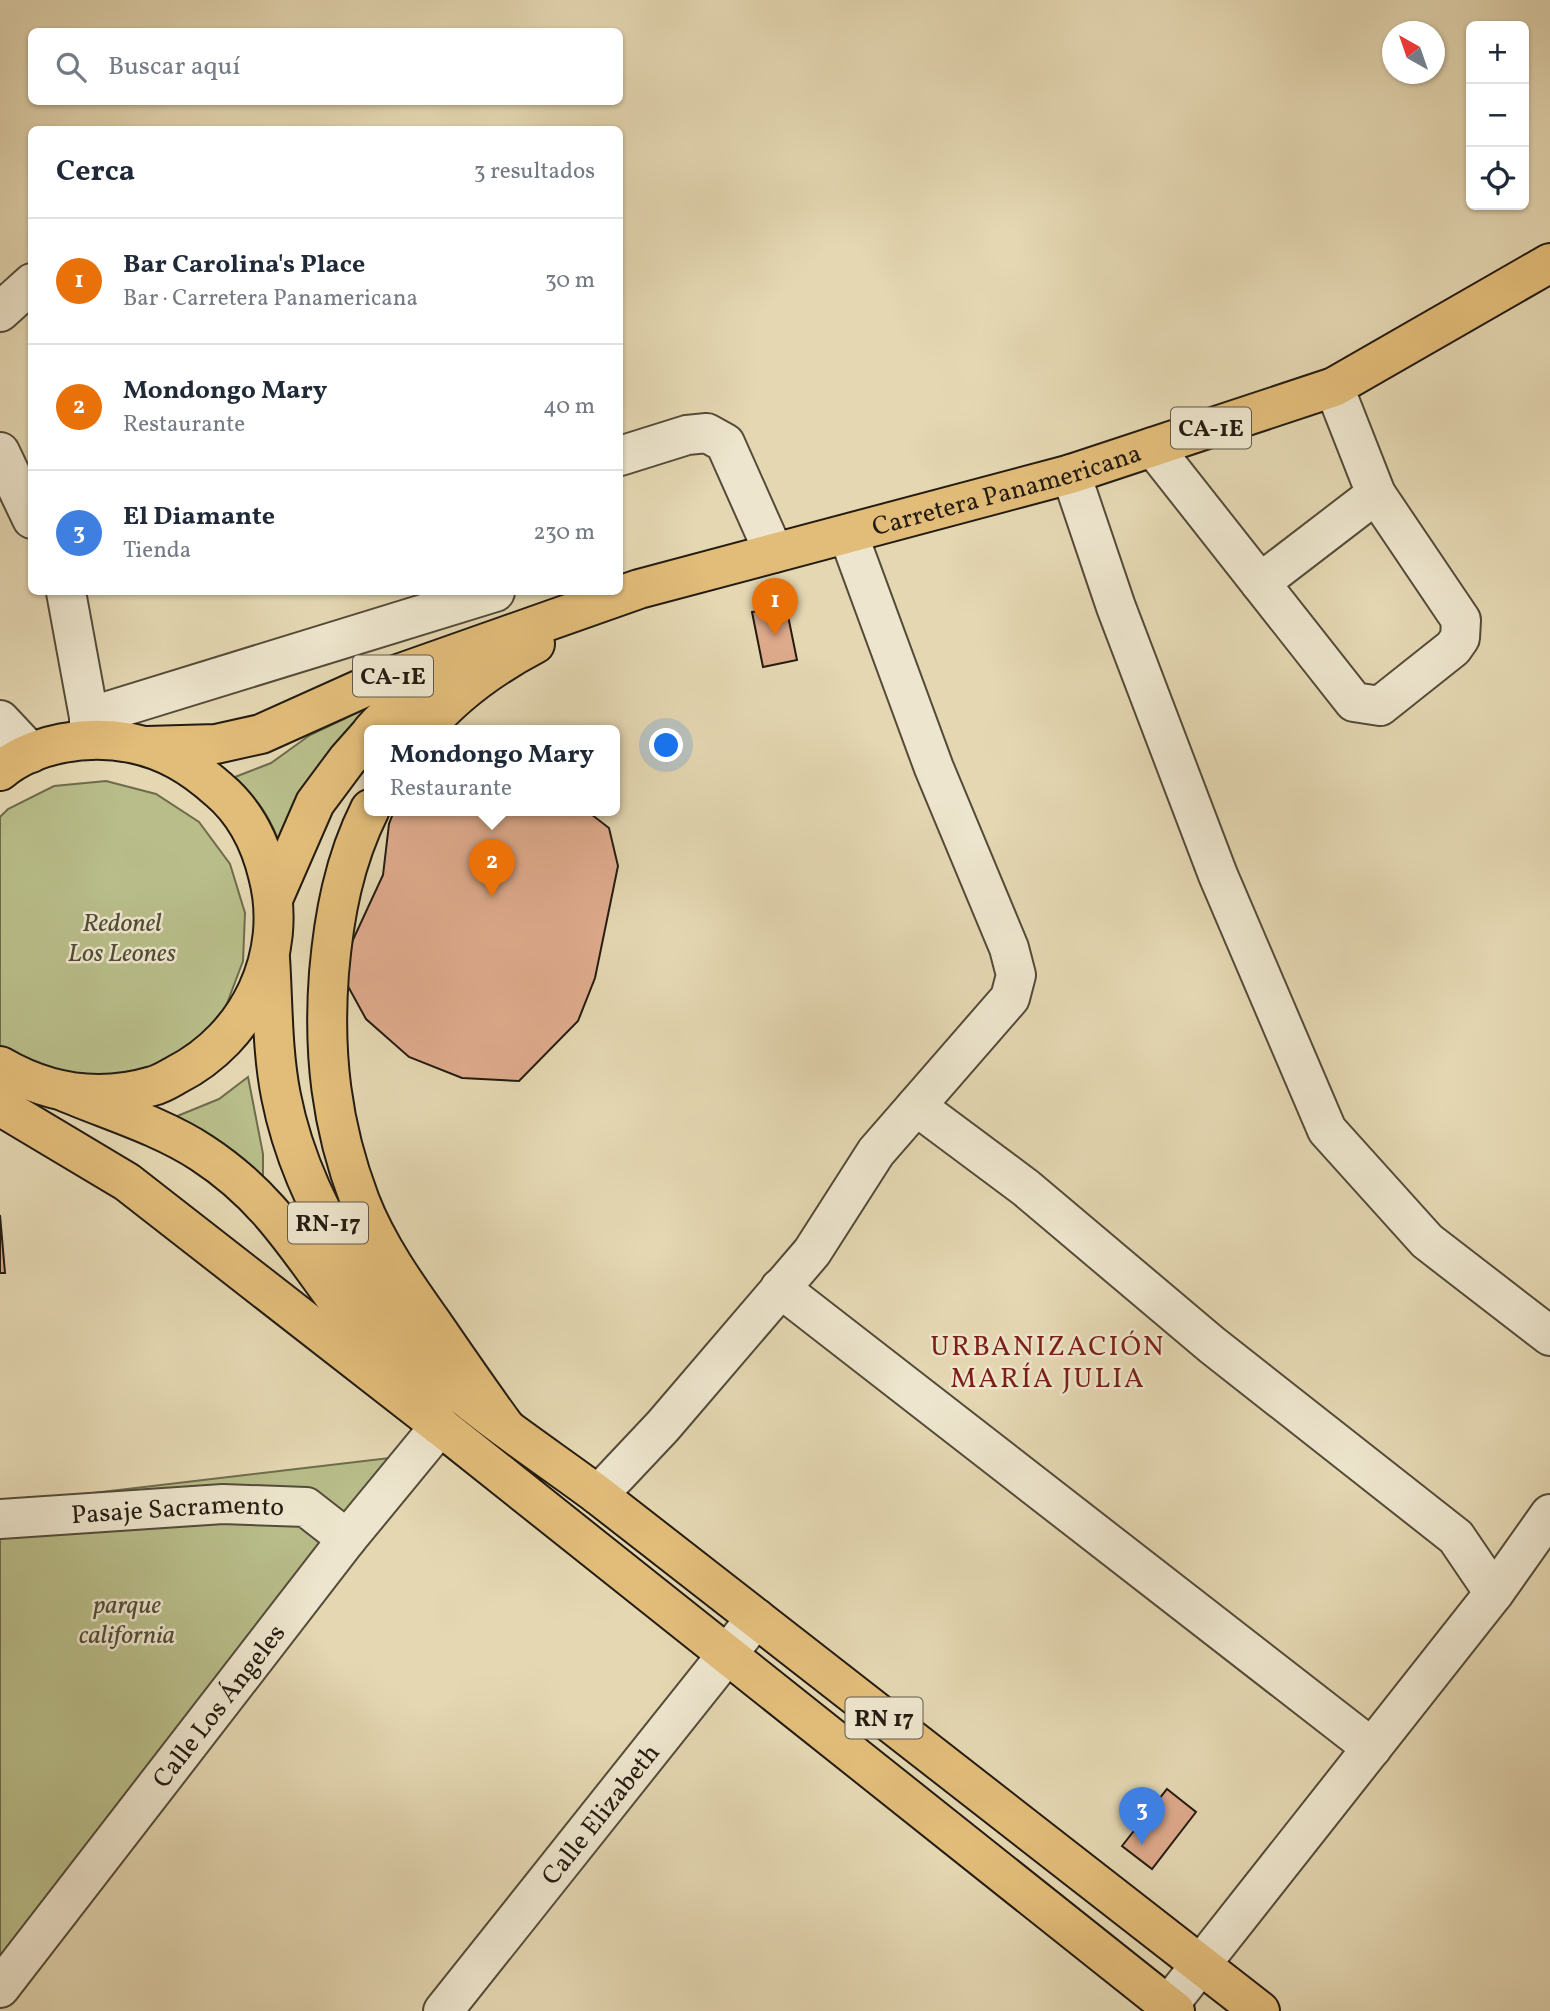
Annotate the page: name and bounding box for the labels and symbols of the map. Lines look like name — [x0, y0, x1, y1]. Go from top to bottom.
north arrow — [1382, 21, 1445, 84]
road number: CA-1E — [1171, 408, 1251, 448]
street label: Carretera Panamericana — [868, 436, 1146, 546]
pin: 1 — [752, 578, 798, 636]
road number: CA-1E — [353, 656, 433, 696]
your location — [649, 728, 683, 762]
pin: 2 — [469, 839, 515, 897]
park label: Redonel Los Leones — [68, 906, 177, 972]
road number: RN-17 — [288, 1203, 368, 1244]
district label: URBANIZACIÓN MARÍA JULIA — [930, 1328, 1166, 1399]
street label: Pasaje Sacramento — [70, 1487, 285, 1534]
park label: parque california — [79, 1588, 175, 1654]
street label: Calle Los Ángeles — [145, 1617, 295, 1796]
road number: RN 17 — [846, 1698, 922, 1738]
street label: Calle Elizabeth — [534, 1737, 669, 1893]
pin: 3 — [1119, 1787, 1165, 1845]

